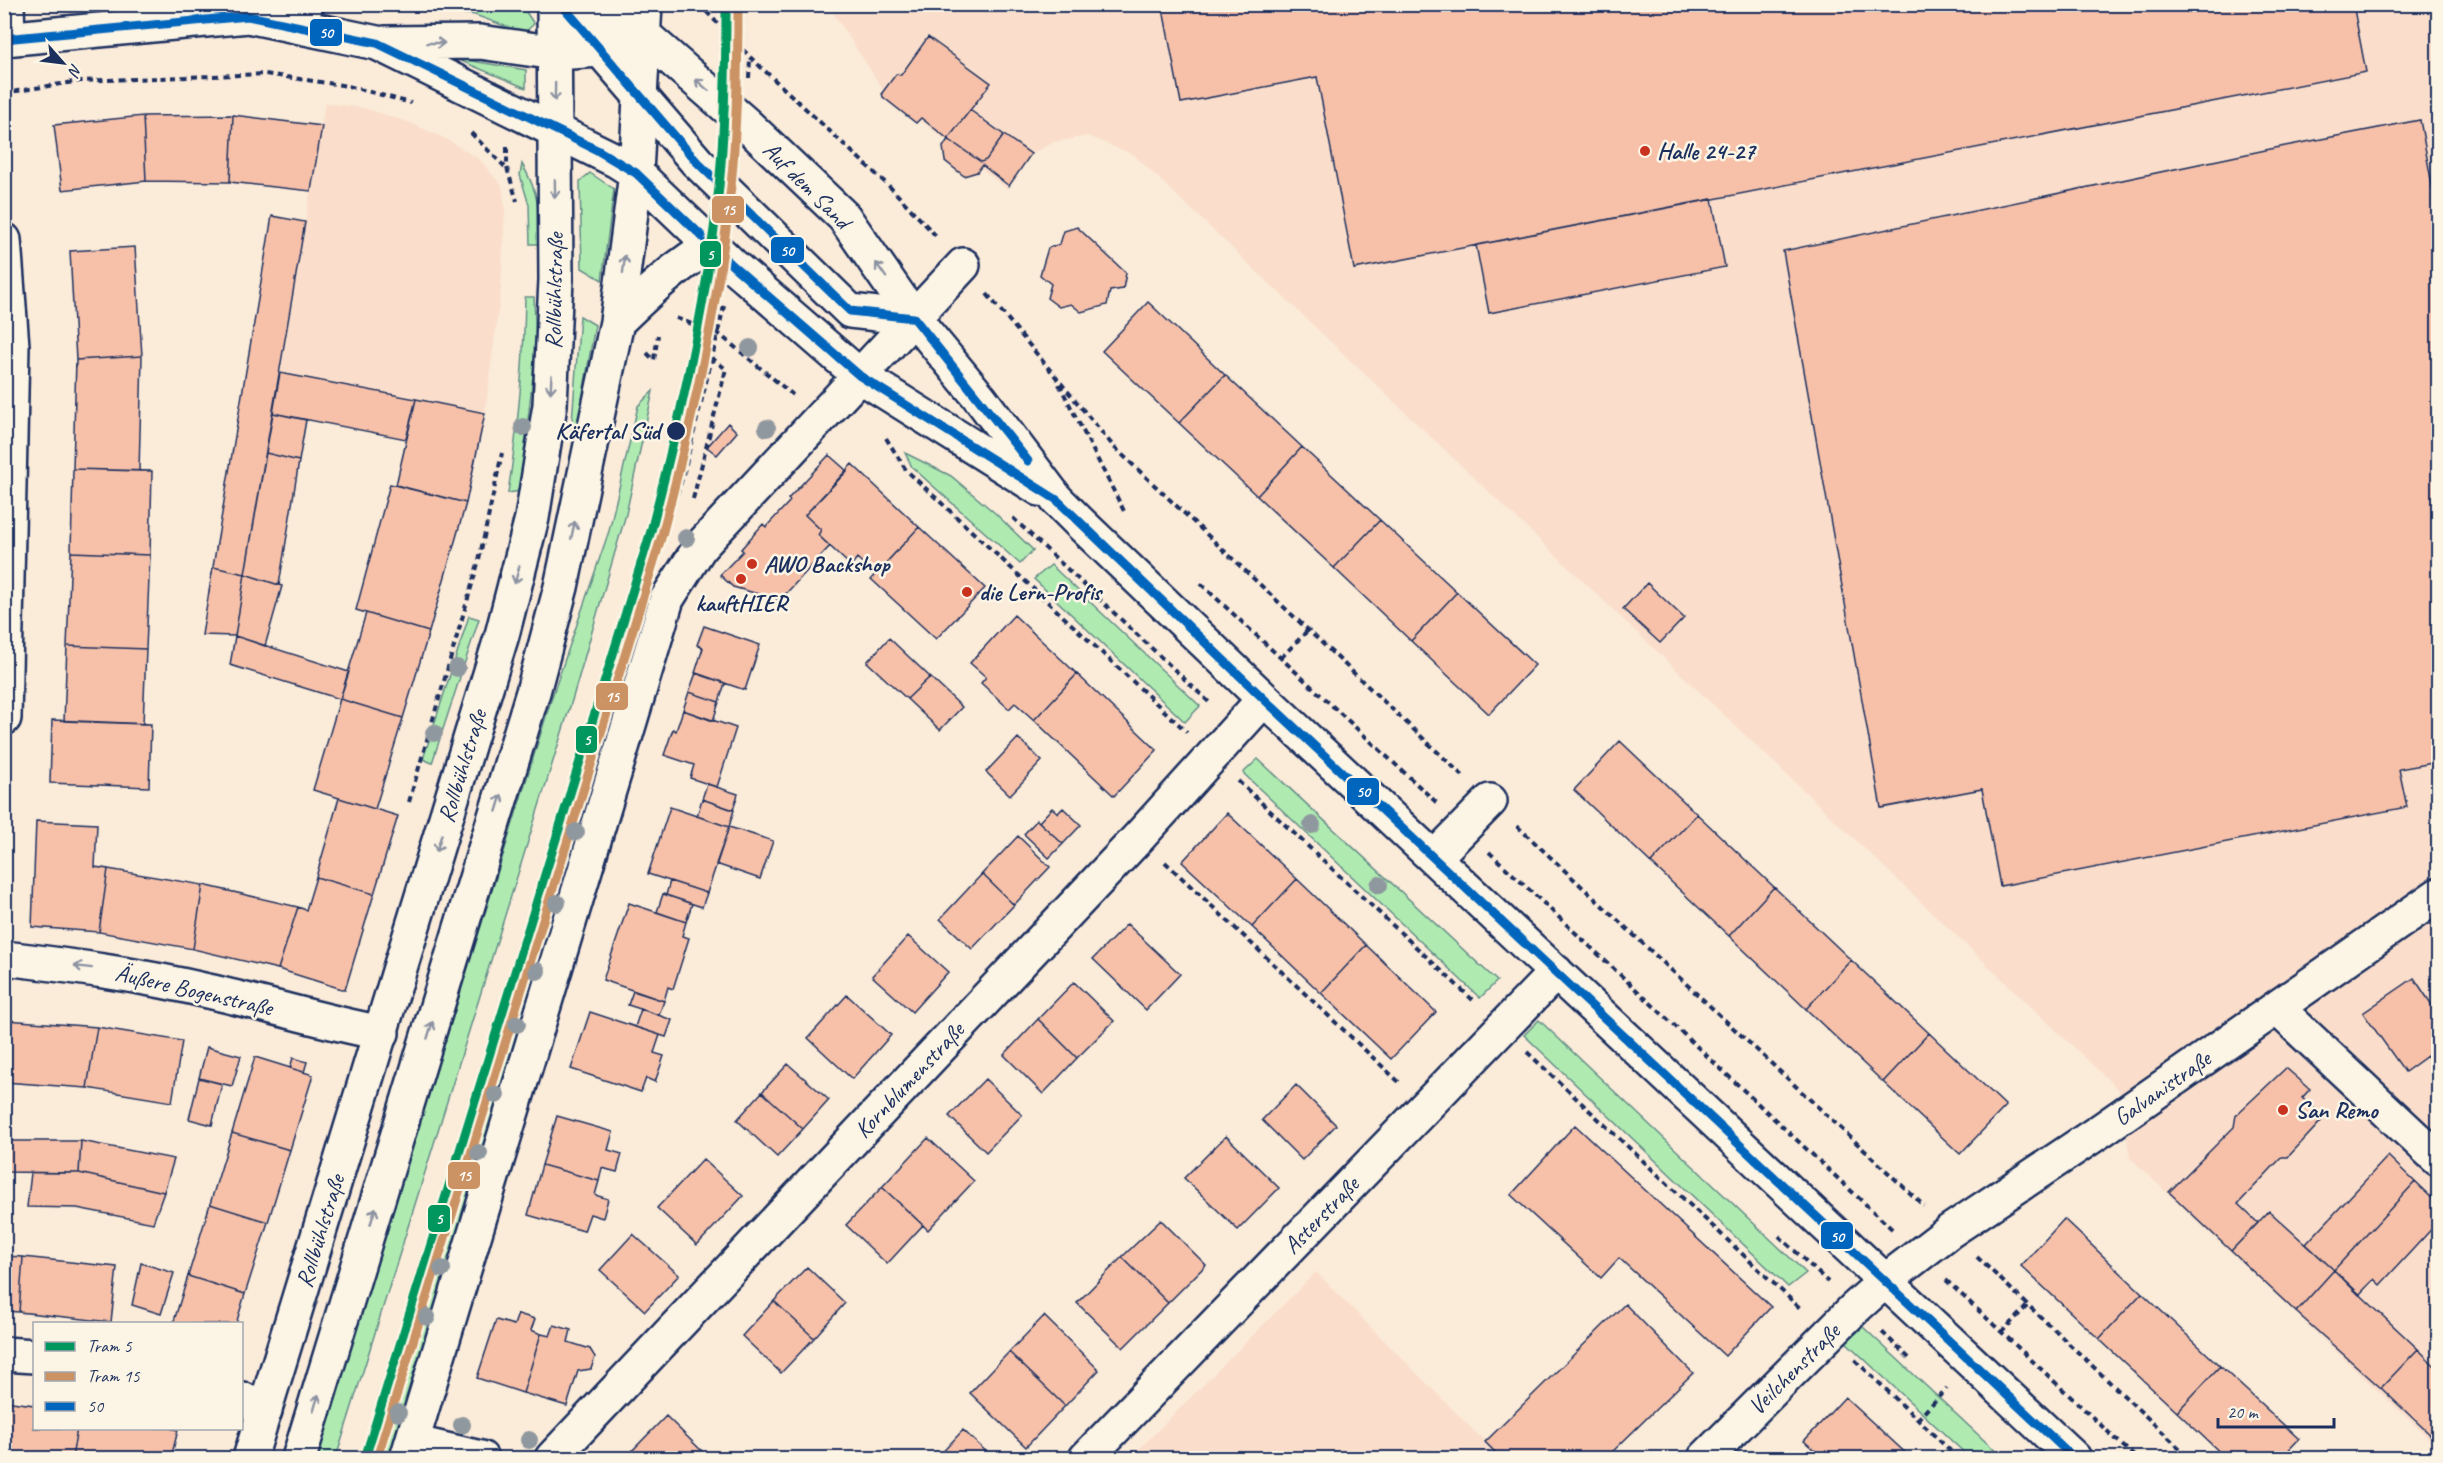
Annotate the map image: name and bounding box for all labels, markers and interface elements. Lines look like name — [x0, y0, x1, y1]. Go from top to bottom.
line badge: 50 — [309, 18, 343, 47]
text: 50 — [319, 23, 335, 43]
north arrow — [33, 33, 93, 93]
one-way arrow — [425, 37, 445, 48]
text: N — [63, 61, 87, 81]
one-way arrow — [695, 78, 710, 92]
one-way arrow — [549, 81, 561, 101]
street label: Auf dem Sand — [757, 135, 860, 238]
place label: Halle 24-27 — [1657, 136, 1757, 166]
marker: Halle 24-27 — [1638, 144, 1652, 158]
one-way arrow — [549, 179, 561, 199]
line badge: 15 — [711, 195, 745, 224]
text: 15 — [721, 200, 737, 220]
street label: Rollbühlstraße — [538, 230, 570, 349]
line badge: 50 — [770, 236, 805, 264]
line badge: 5 — [699, 240, 722, 268]
text: 50 — [780, 241, 796, 261]
text: 5 — [707, 245, 716, 265]
one-way arrow — [619, 254, 630, 274]
one-way arrow — [875, 262, 887, 278]
one-way arrow — [546, 373, 557, 393]
place label: Käfertal Süd — [555, 416, 664, 446]
marker: Käfertal Süd — [665, 420, 687, 442]
one-way arrow — [568, 521, 579, 540]
place label: AWO Backshop — [764, 549, 891, 579]
marker: AWO Backshop — [745, 557, 759, 571]
one-way arrow — [511, 566, 523, 585]
marker: kauftHIER — [734, 572, 748, 586]
place label: die Lern-Profis — [979, 577, 1103, 607]
marker: die Lern-Profis — [960, 585, 974, 599]
place label: kauftHIER — [695, 588, 790, 618]
line badge: 15 — [595, 682, 629, 711]
text: 15 — [605, 687, 621, 707]
street label: Rollbühlstraße — [431, 704, 494, 826]
line badge: 5 — [575, 725, 598, 754]
text: 5 — [584, 730, 593, 750]
line badge: 50 — [1346, 777, 1380, 806]
text: 50 — [1356, 782, 1372, 802]
one-way arrow — [494, 794, 505, 813]
one-way arrow — [433, 833, 444, 852]
street label: Äußere Bogenstraße — [113, 957, 278, 1023]
one-way arrow — [73, 962, 93, 973]
street label: Kornblumenstraße — [848, 1014, 972, 1144]
one-way arrow — [425, 1021, 436, 1040]
street label: Galvanistraße — [2108, 1042, 2218, 1132]
place label: San Remo — [2295, 1095, 2380, 1125]
marker: San Remo — [2276, 1103, 2290, 1117]
line badge: 15 — [447, 1161, 481, 1190]
text: 15 — [457, 1166, 473, 1186]
street label: Asterstraße — [1277, 1168, 1367, 1260]
street label: Rollbühlstraße — [289, 1169, 352, 1291]
line badge: 5 — [427, 1204, 451, 1233]
one-way arrow — [368, 1207, 379, 1226]
text: 5 — [436, 1209, 445, 1229]
line badge: 50 — [1820, 1221, 1854, 1250]
text: 50 — [1830, 1227, 1846, 1247]
street label: Veilchenstraße — [1742, 1315, 1848, 1421]
legend — [33, 1322, 243, 1430]
text: Tram 5 — [87, 1335, 132, 1357]
text: Tram 15 — [87, 1365, 141, 1387]
scale bar — [2218, 1391, 2334, 1429]
one-way arrow — [311, 1394, 322, 1413]
text: 50 — [87, 1395, 105, 1417]
text: 20 m — [2227, 1401, 2260, 1423]

